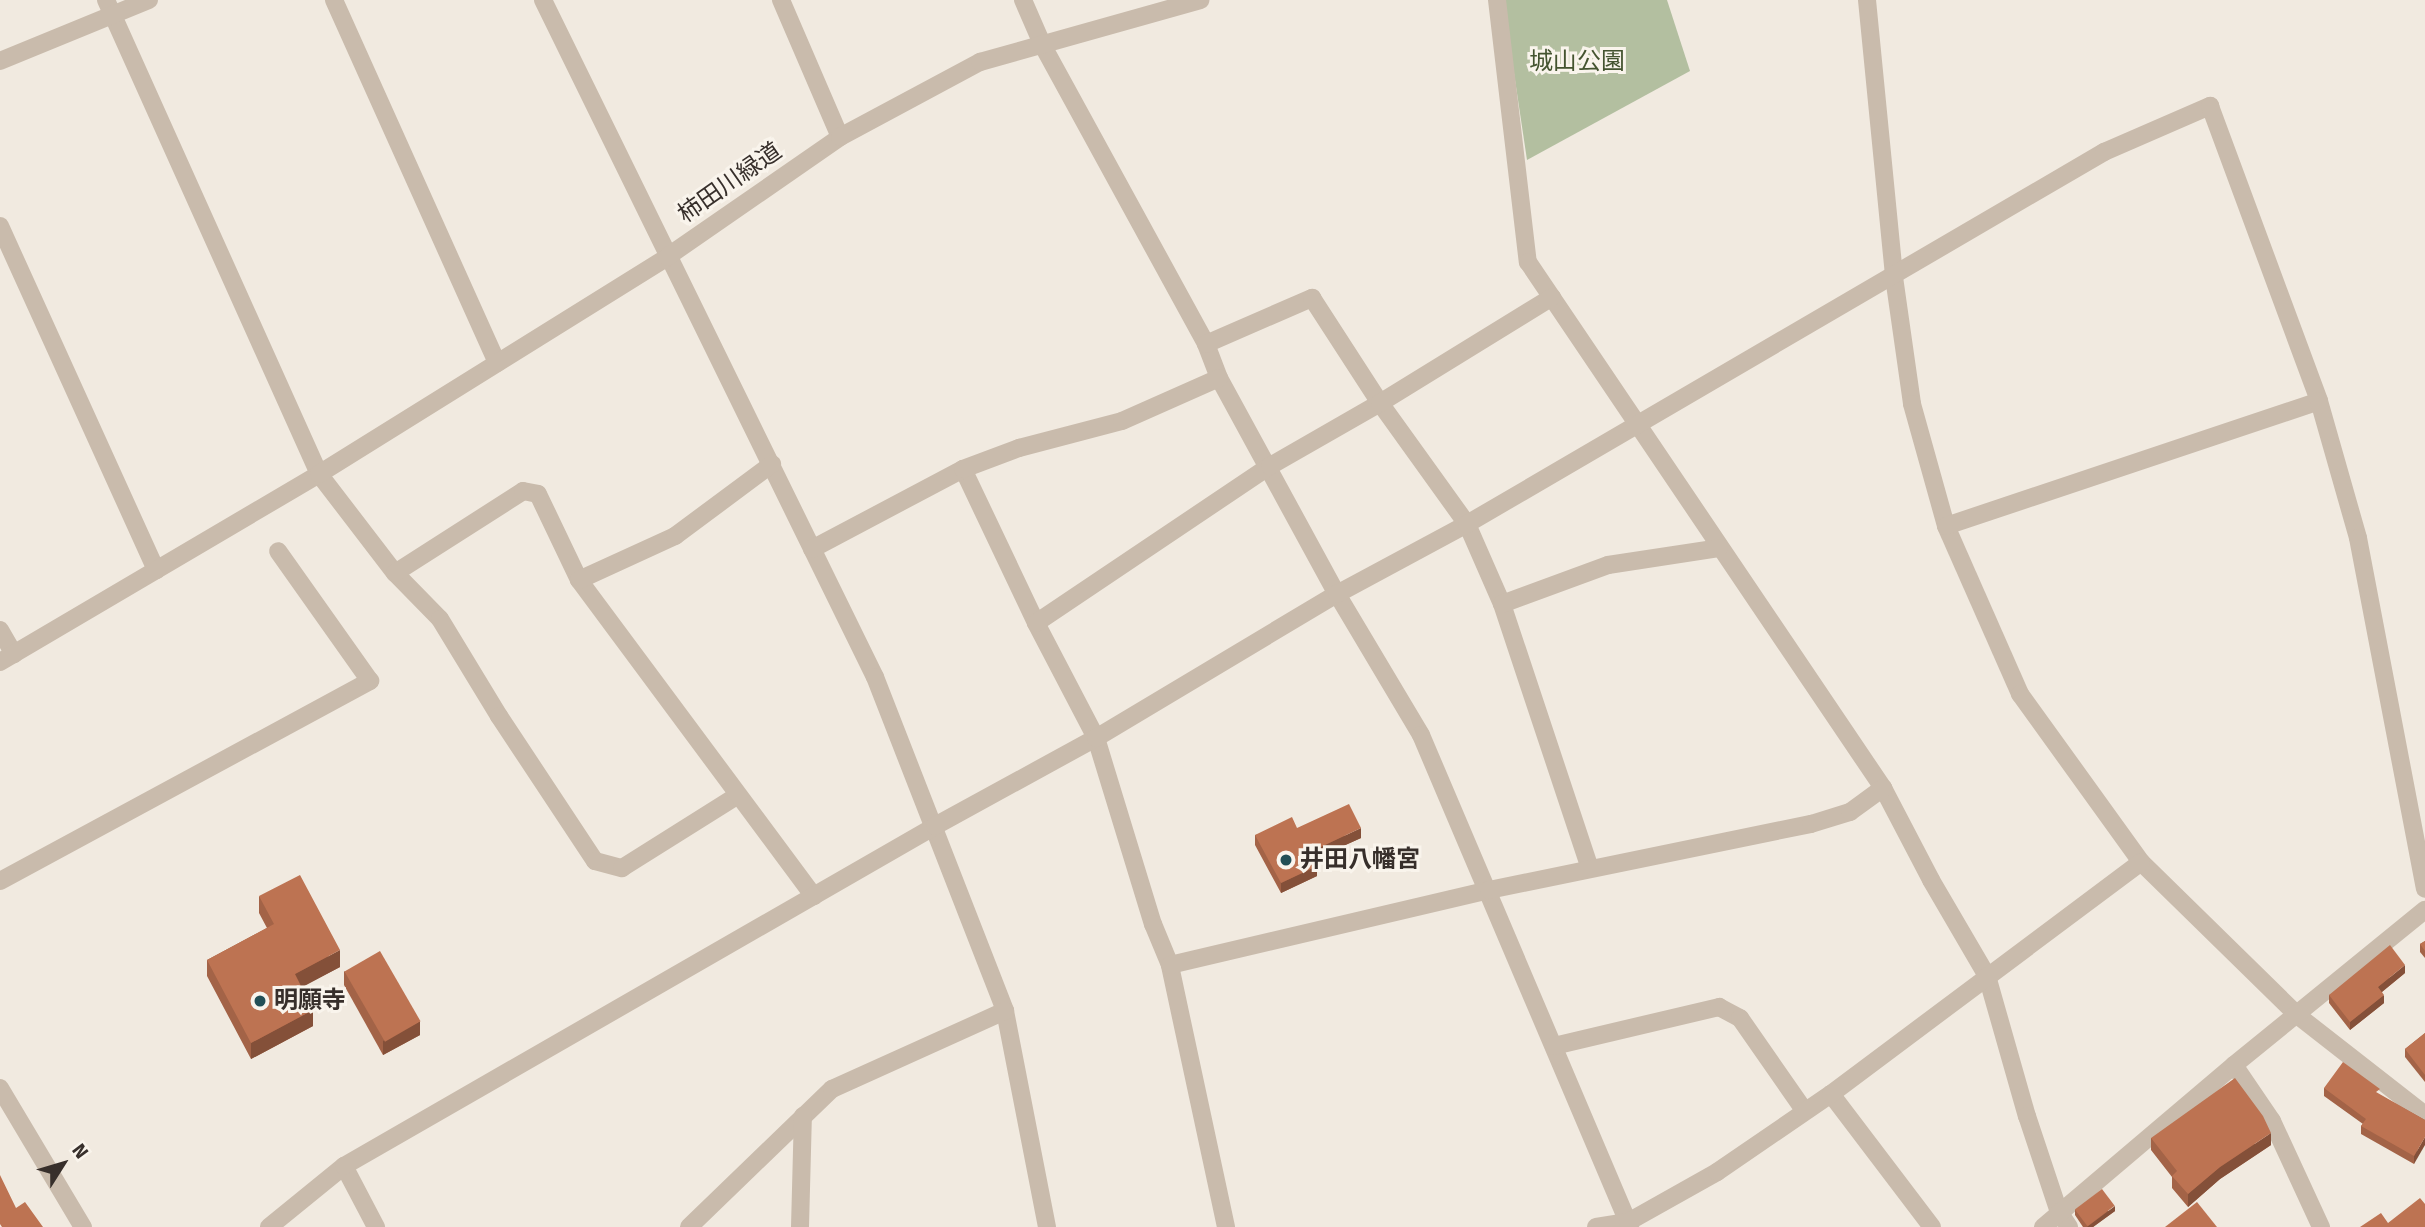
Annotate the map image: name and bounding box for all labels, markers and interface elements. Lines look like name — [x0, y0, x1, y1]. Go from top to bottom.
park label: 城山公園 — [1529, 48, 1625, 76]
street label: 柿田川緑道 — [673, 137, 787, 229]
place label: 井田八幡宮 — [1300, 846, 1420, 874]
marker: 井田八幡宮 — [1278, 852, 1294, 868]
place label: 明願寺 — [274, 987, 346, 1015]
marker: 明願寺 — [252, 993, 268, 1009]
north arrow — [28, 1129, 98, 1199]
text: N — [67, 1139, 93, 1163]

